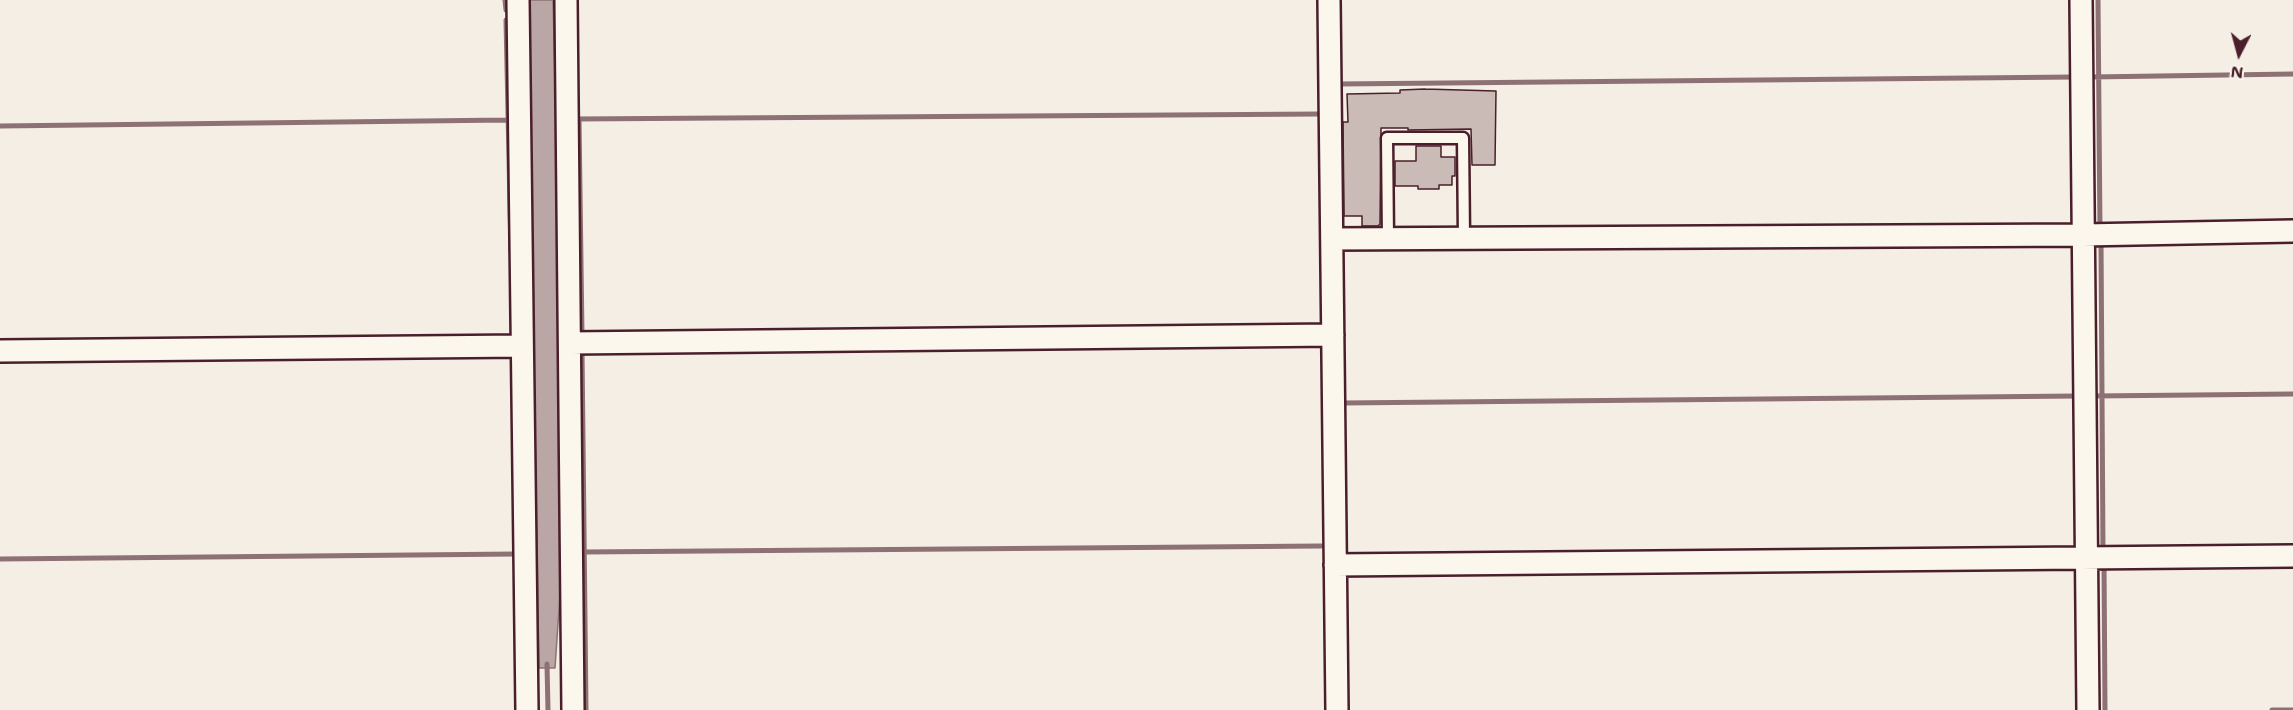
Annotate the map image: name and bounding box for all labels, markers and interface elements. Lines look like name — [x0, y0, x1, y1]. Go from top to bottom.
north arrow — [2209, 24, 2269, 84]
text: N — [2230, 61, 2244, 84]

